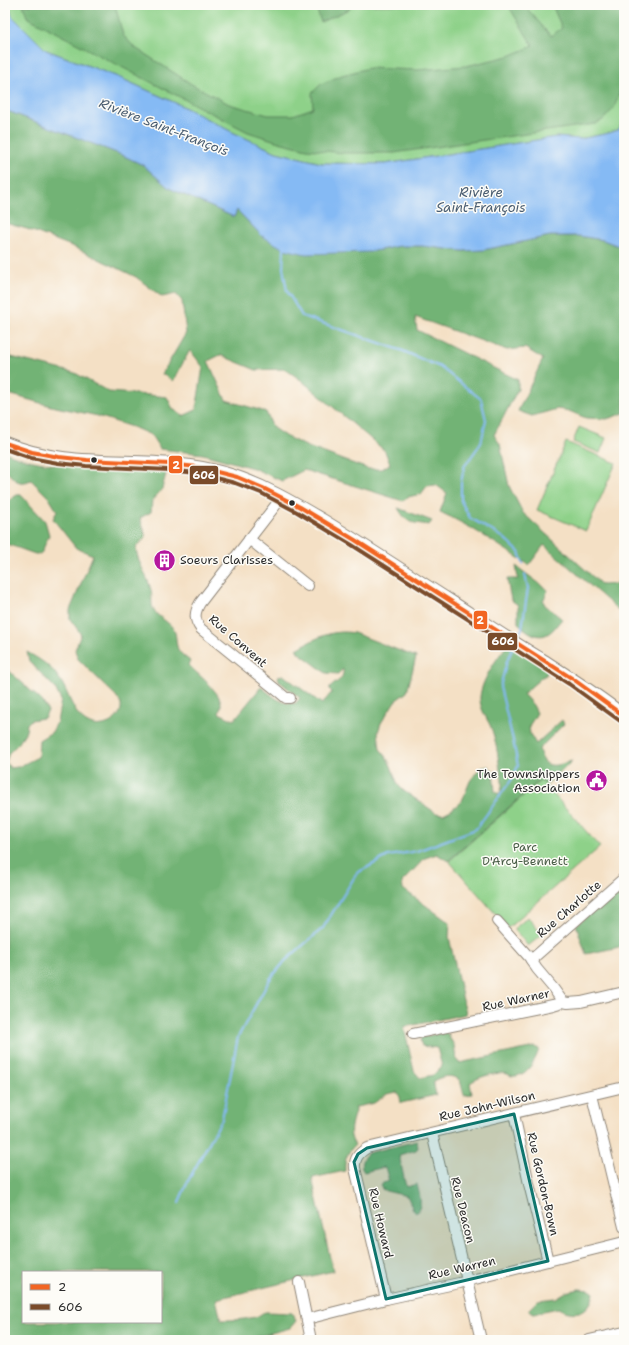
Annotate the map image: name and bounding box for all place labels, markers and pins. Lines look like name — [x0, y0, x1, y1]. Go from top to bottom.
unlabelled marker — [89, 455, 99, 465]
unlabelled marker — [287, 498, 297, 508]
building icon: Soeurs Clarisses — [151, 547, 177, 573]
place label: Soeurs Clarisses — [180, 552, 273, 568]
place label: The Townshippers Association — [476, 766, 580, 796]
public building icon: The Townshippers Association — [583, 768, 609, 794]

